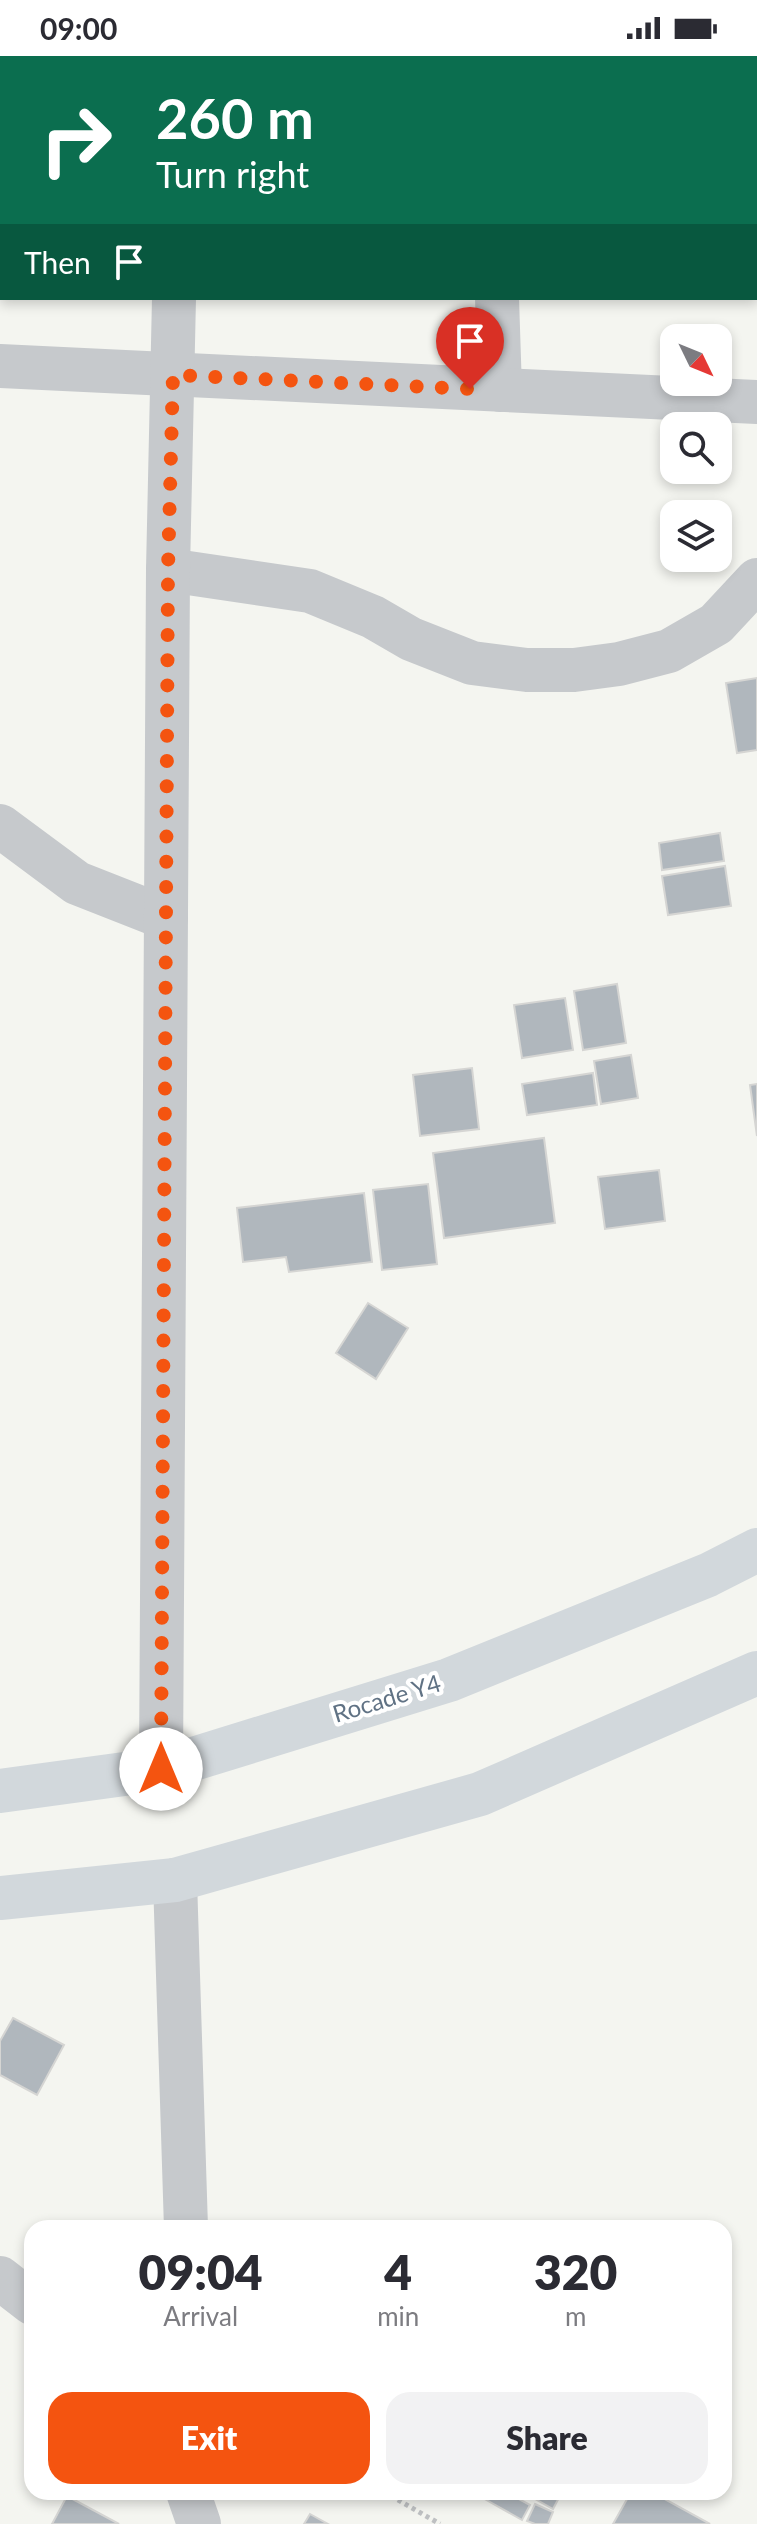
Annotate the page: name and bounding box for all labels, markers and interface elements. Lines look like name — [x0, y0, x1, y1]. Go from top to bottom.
text: 09:00 — [40, 10, 117, 46]
text: 260 m — [156, 84, 314, 151]
icon: right — [24, 88, 128, 192]
text: Turn right — [156, 152, 309, 196]
icon: arrive — [107, 240, 151, 284]
text: Then — [24, 244, 91, 280]
pin — [436, 307, 504, 389]
icon: arrive — [448, 319, 492, 363]
north arrow — [660, 324, 732, 396]
map controls — [660, 324, 732, 572]
button: search — [660, 412, 732, 484]
button: layers — [660, 500, 732, 572]
street label: Rocade Y4 — [329, 1667, 444, 1728]
position arrow — [119, 1727, 203, 1811]
text: 09:04 — [139, 2243, 263, 2300]
text: 4 — [384, 2243, 412, 2300]
text: 320 — [534, 2243, 617, 2300]
text: Arrival — [163, 2300, 238, 2332]
text: min — [377, 2300, 419, 2332]
text: m — [565, 2300, 586, 2332]
button: Exit — [48, 2392, 370, 2484]
button: Share — [386, 2392, 708, 2484]

